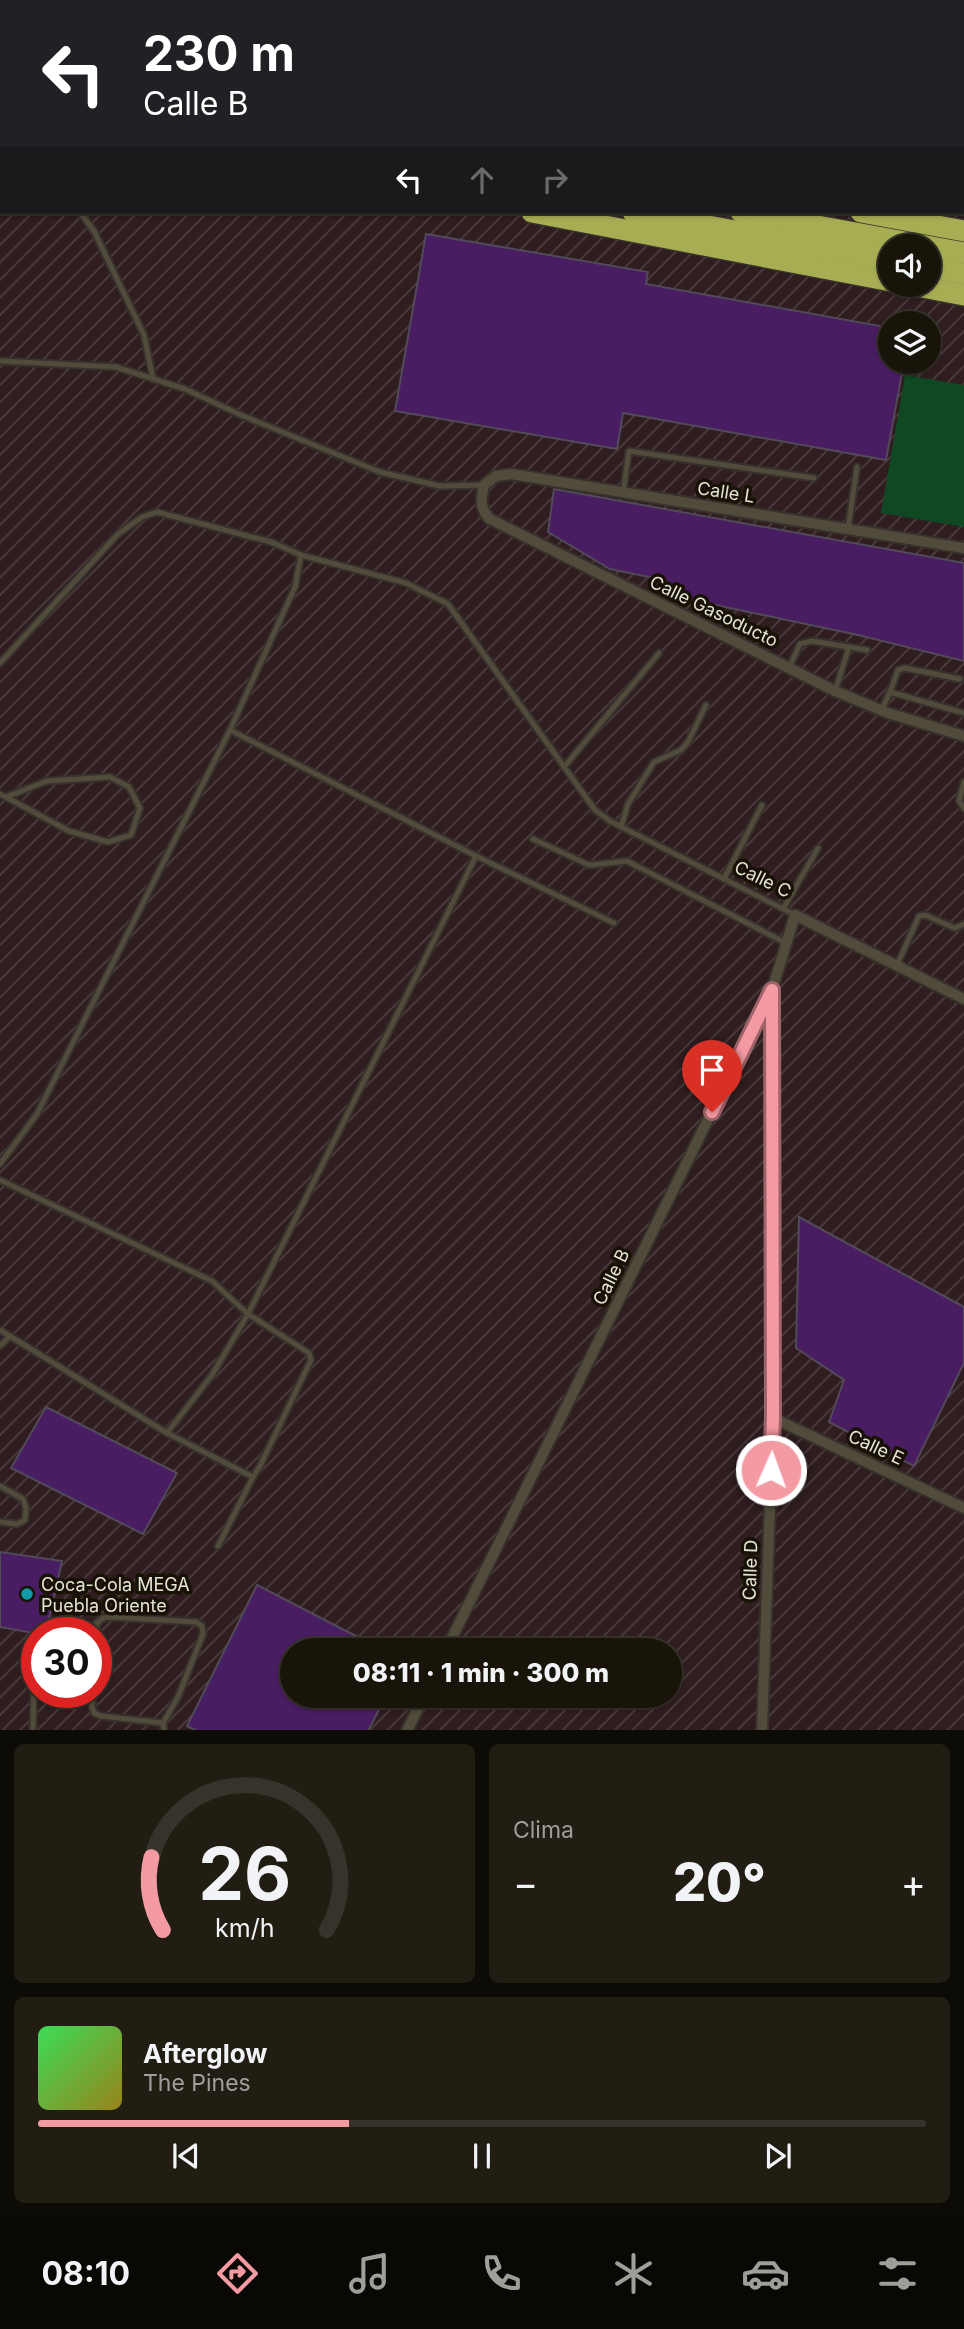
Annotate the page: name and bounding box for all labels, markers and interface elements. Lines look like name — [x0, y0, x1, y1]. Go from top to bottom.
text: 230 m — [143, 24, 295, 83]
icon: left — [28, 28, 119, 119]
text: Calle B — [143, 84, 248, 123]
icon: left — [390, 161, 428, 199]
icon: ahead — [463, 161, 501, 199]
icon: right — [536, 161, 574, 199]
map controls — [878, 234, 941, 374]
button: sound — [878, 234, 941, 297]
button: layers — [878, 311, 941, 374]
street label: Calle L — [696, 477, 756, 507]
street label: Calle Gasoducto — [647, 571, 781, 651]
street label: Calle C — [731, 856, 795, 902]
pin — [682, 1040, 742, 1112]
icon: arrive — [693, 1051, 731, 1089]
street label: Calle B — [589, 1246, 633, 1308]
street label: Calle E — [845, 1425, 907, 1469]
position arrow — [734, 1433, 808, 1507]
street label: Calle D — [738, 1539, 762, 1601]
place label: Coca-Cola MEGA Puebla Oriente — [41, 1574, 190, 1616]
marker: Coca-Cola MEGA Puebla Oriente — [19, 1586, 35, 1602]
speed limit sign: 30 — [21, 1617, 112, 1708]
text: 08:11 · 1 min · 300 m — [353, 1657, 609, 1688]
text: Clima — [513, 1816, 574, 1844]
text: 26 — [198, 1829, 291, 1918]
text: 20° — [673, 1851, 766, 1914]
text: − — [513, 1860, 538, 1906]
text: + — [901, 1860, 926, 1906]
text: km/h — [215, 1912, 274, 1942]
text: Afterglow — [143, 2038, 267, 2069]
text: The Pines — [143, 2069, 251, 2097]
icon: previous — [167, 2137, 205, 2175]
icon: pause — [463, 2137, 501, 2175]
icon: next — [759, 2137, 797, 2175]
icon: directions — [213, 2249, 262, 2298]
icon: music — [345, 2249, 394, 2298]
icon: phone — [477, 2249, 526, 2298]
icon: climate — [609, 2249, 658, 2298]
icon: car — [741, 2249, 790, 2298]
icon: filters — [873, 2249, 922, 2298]
text: 08:10 — [42, 2254, 130, 2293]

